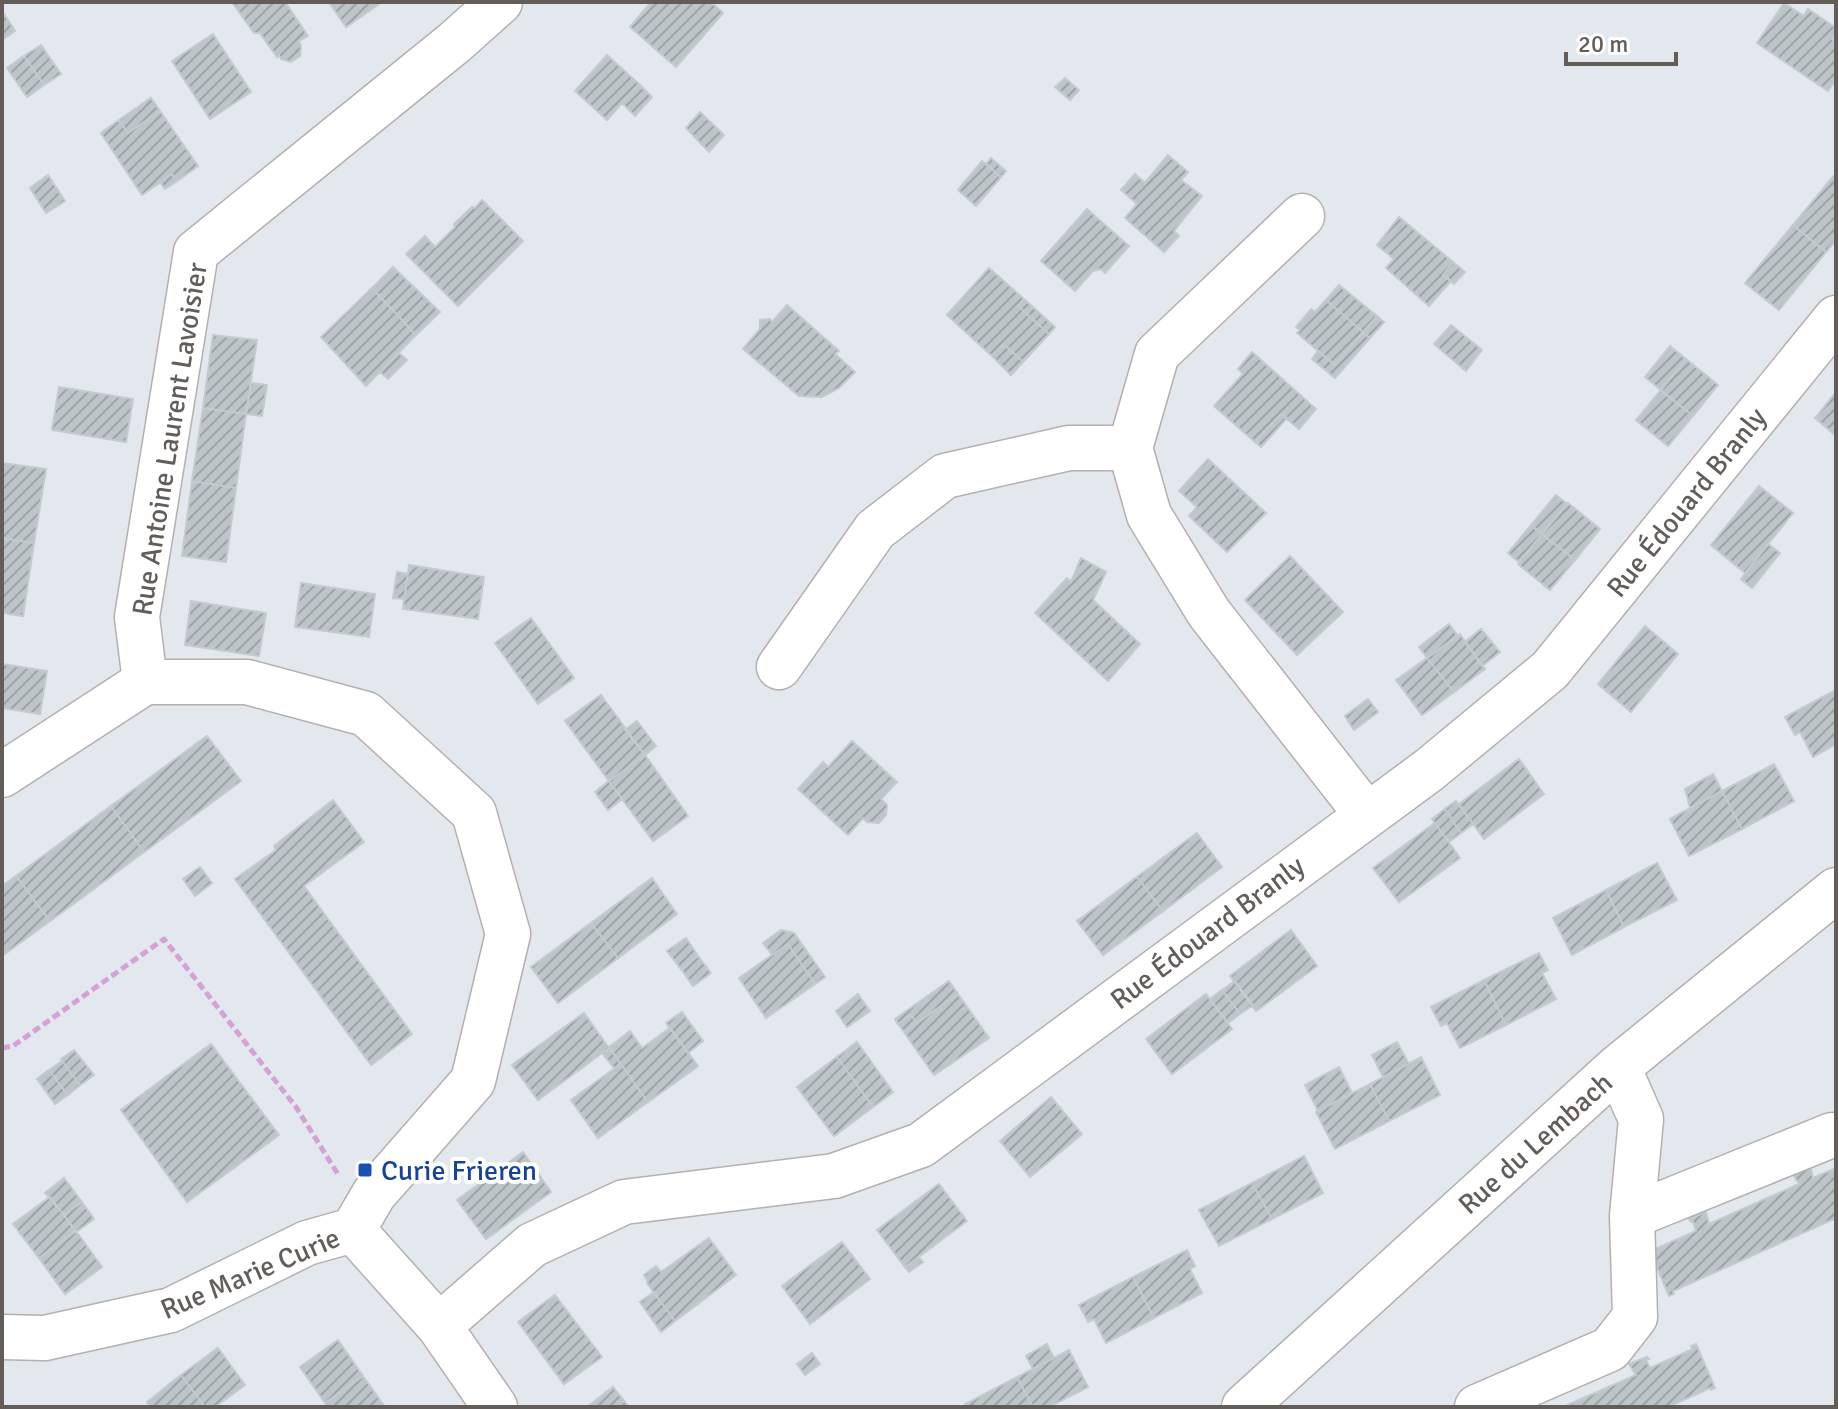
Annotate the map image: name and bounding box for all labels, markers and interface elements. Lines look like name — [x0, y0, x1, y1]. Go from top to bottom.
scale bar — [1566, 16, 1676, 66]
text: 20 m — [1578, 29, 1628, 59]
street label: Rue Antoine Laurent Lavoisier — [125, 260, 215, 618]
street label: Rue Édouard Branly — [1600, 401, 1774, 604]
street label: Rue Édouard Branly — [1104, 849, 1311, 1017]
street label: Rue du Lembach — [1452, 1066, 1620, 1222]
place label: Curie Frieren — [381, 1154, 537, 1188]
marker: Curie Frieren — [356, 1161, 374, 1179]
street label: Rue Marie Curie — [156, 1221, 345, 1327]

